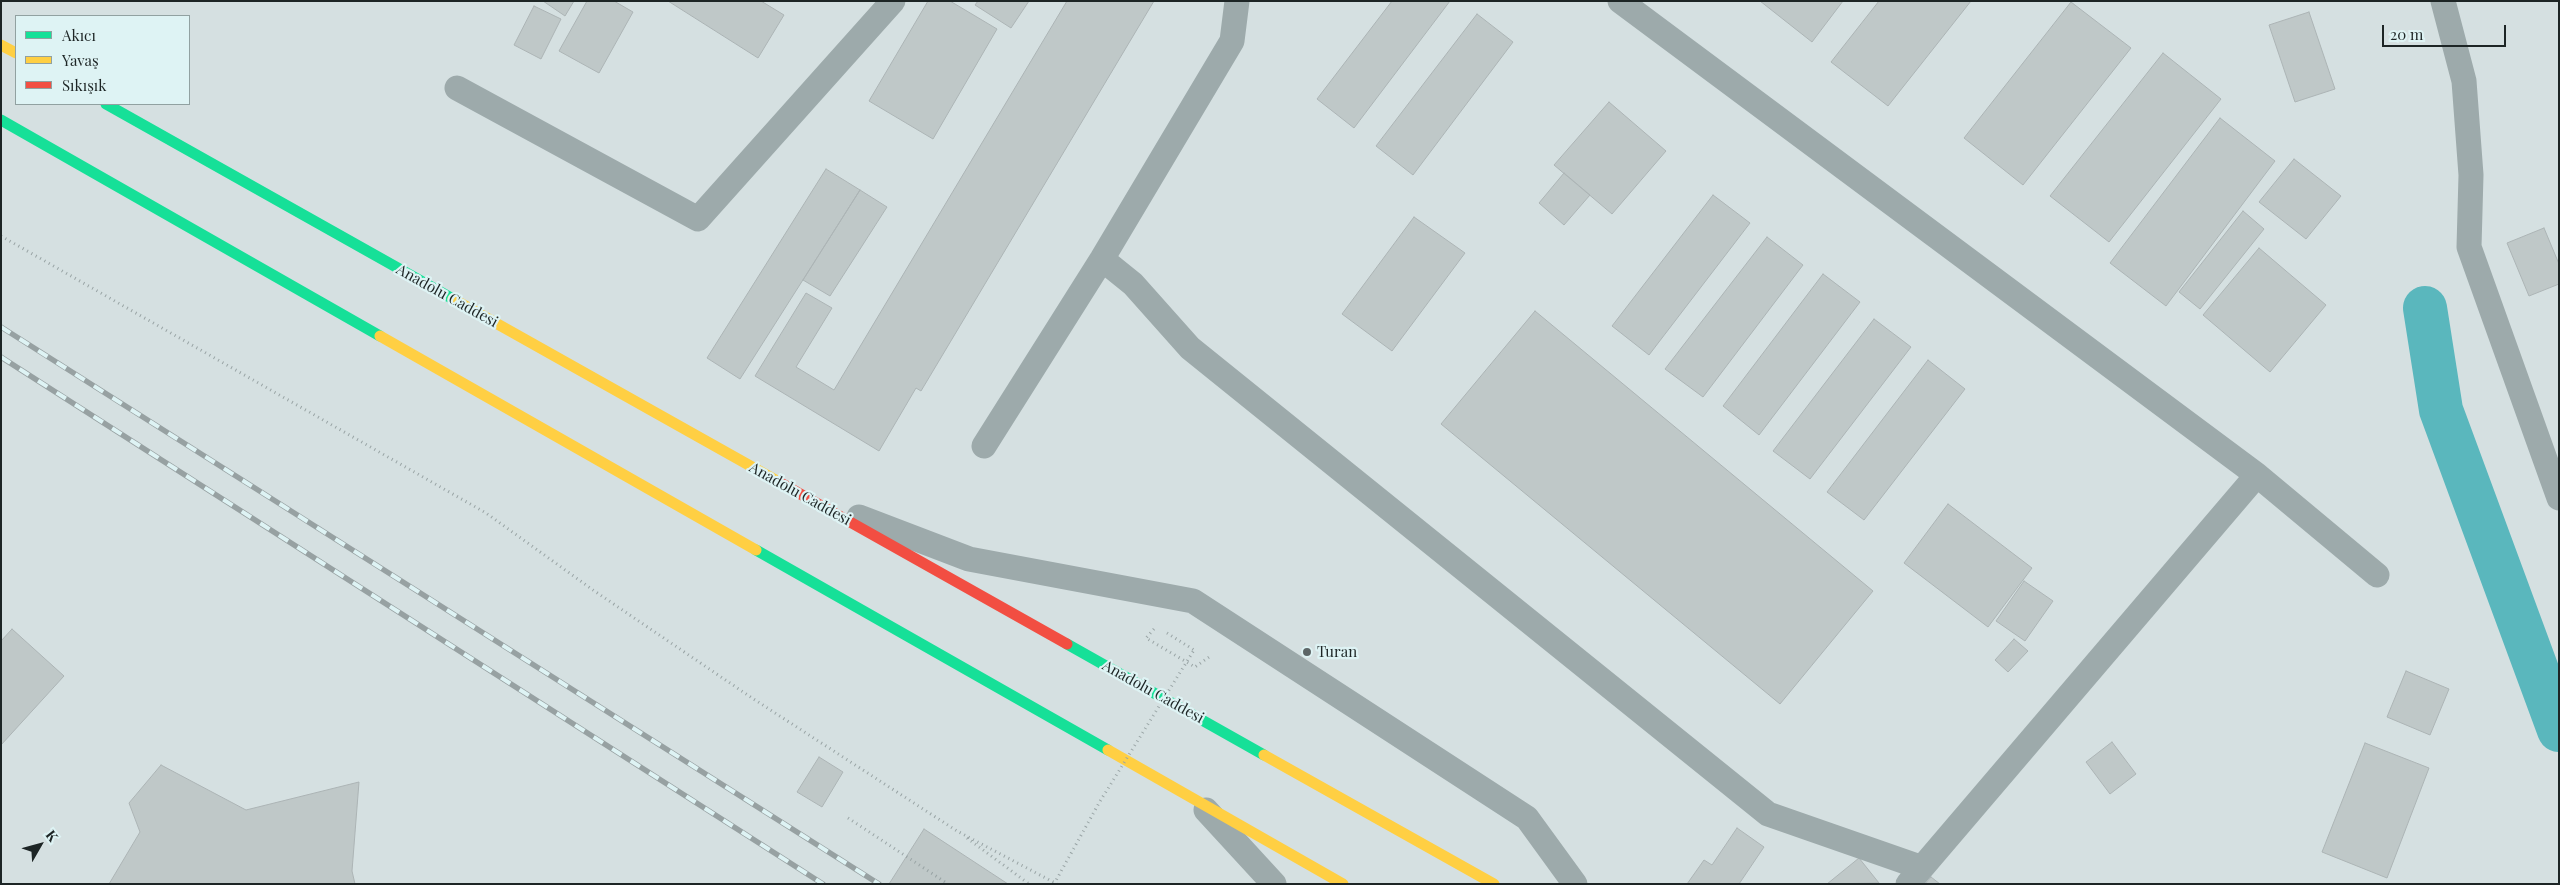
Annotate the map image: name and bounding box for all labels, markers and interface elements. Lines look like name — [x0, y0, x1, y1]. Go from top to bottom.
legend — [15, 15, 190, 105]
scale bar — [2385, 15, 2509, 47]
text: 20 m — [2390, 24, 2423, 44]
text: Akıcı — [62, 25, 96, 45]
text: Yavaş — [62, 50, 99, 70]
text: Sıkışık — [62, 75, 107, 95]
street label: Anadolu Caddesi — [393, 261, 501, 331]
street label: Anadolu Caddesi — [746, 459, 854, 529]
place label: Turan — [1317, 643, 1357, 661]
marker: Turan — [1301, 646, 1313, 658]
street label: Anadolu Caddesi — [1099, 657, 1207, 727]
north arrow — [15, 820, 65, 870]
text: K — [42, 826, 63, 845]

